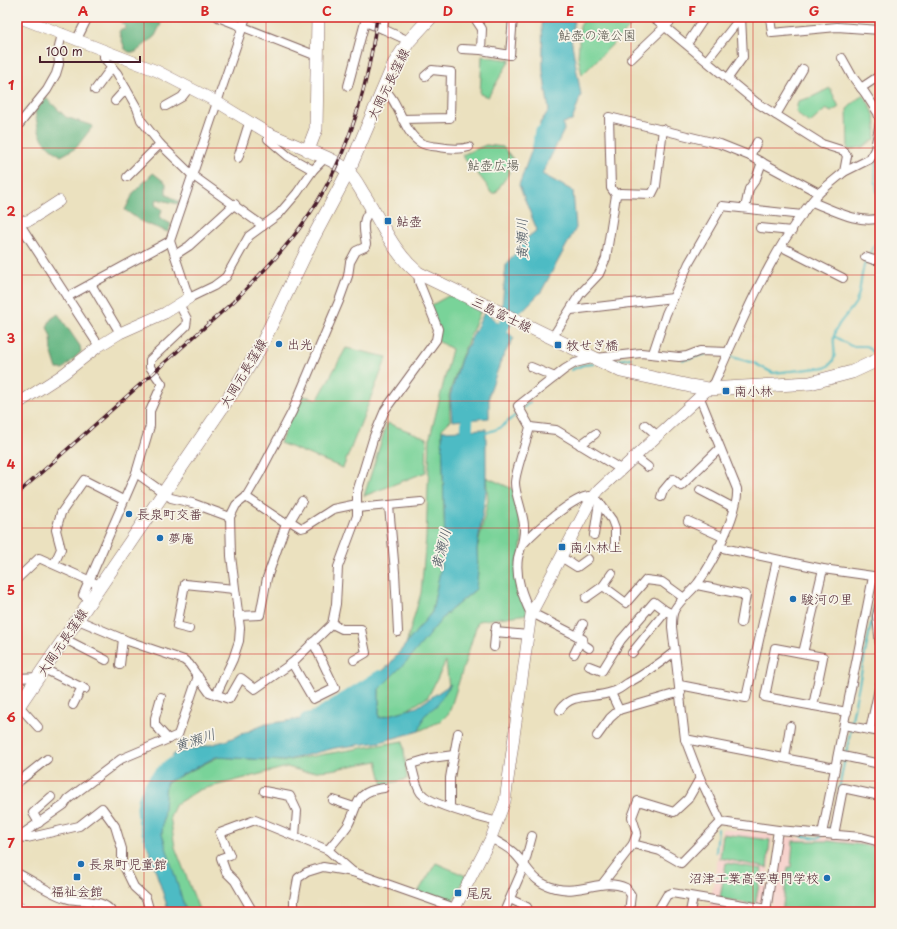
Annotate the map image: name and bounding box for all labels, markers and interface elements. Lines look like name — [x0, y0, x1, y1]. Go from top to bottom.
text: A — [78, 1, 88, 20]
text: B — [201, 1, 210, 20]
text: C — [322, 1, 332, 20]
text: D — [443, 1, 453, 20]
text: E — [566, 1, 574, 20]
text: F — [688, 1, 696, 20]
text: G — [809, 1, 819, 20]
park label: 鮎壺の滝公園 — [558, 25, 636, 44]
scale bar — [40, 38, 140, 64]
text: 100 m — [46, 42, 83, 60]
street label: 大岡元長窪線 — [362, 44, 414, 123]
text: 1 — [8, 75, 14, 94]
park label: 鮎壺広場 — [467, 155, 519, 174]
text: 2 — [6, 201, 16, 220]
place label: 鮎壺 — [396, 211, 422, 230]
marker: 鮎壺 — [383, 216, 393, 226]
water label: 黄瀬川 — [511, 218, 532, 260]
street label: 三島富士線 — [469, 291, 536, 337]
text: 3 — [7, 328, 16, 347]
street label: 大岡元長窪線 — [214, 334, 271, 411]
place label: 出光 — [287, 334, 313, 353]
place label: 牧せぎ橋 — [566, 335, 618, 354]
marker: 出光 — [274, 339, 284, 349]
marker: 牧せぎ橋 — [553, 340, 563, 350]
place label: 南小林 — [734, 381, 773, 400]
marker: 南小林 — [721, 386, 731, 396]
text: 4 — [7, 454, 16, 473]
place label: 長泉町交番 — [137, 504, 202, 523]
marker: 長泉町交番 — [124, 509, 134, 519]
water label: 黄瀬川 — [425, 526, 456, 572]
place label: 夢庵 — [168, 528, 194, 547]
marker: 夢庵 — [155, 533, 165, 543]
place label: 南小林上 — [570, 537, 622, 556]
marker: 南小林上 — [557, 542, 567, 552]
text: 5 — [7, 580, 15, 599]
place label: 駿河の里 — [801, 589, 853, 608]
marker: 駿河の里 — [788, 594, 798, 604]
street label: 大岡元長窪線 — [32, 603, 92, 679]
text: 6 — [6, 707, 16, 726]
water label: 黄瀬川 — [172, 723, 218, 756]
text: 7 — [7, 833, 15, 852]
place label: 長泉町児童館 — [89, 854, 167, 873]
marker: 長泉町児童館 — [76, 859, 86, 869]
place label: 沼津工業高等専門学校 — [689, 868, 819, 887]
marker: 福祉会館 — [72, 872, 82, 882]
marker: 沼津工業高等専門学校 — [822, 873, 832, 883]
place label: 福祉会館 — [51, 881, 103, 900]
place label: 尾尻 — [466, 883, 492, 902]
marker: 尾尻 — [453, 888, 463, 898]

